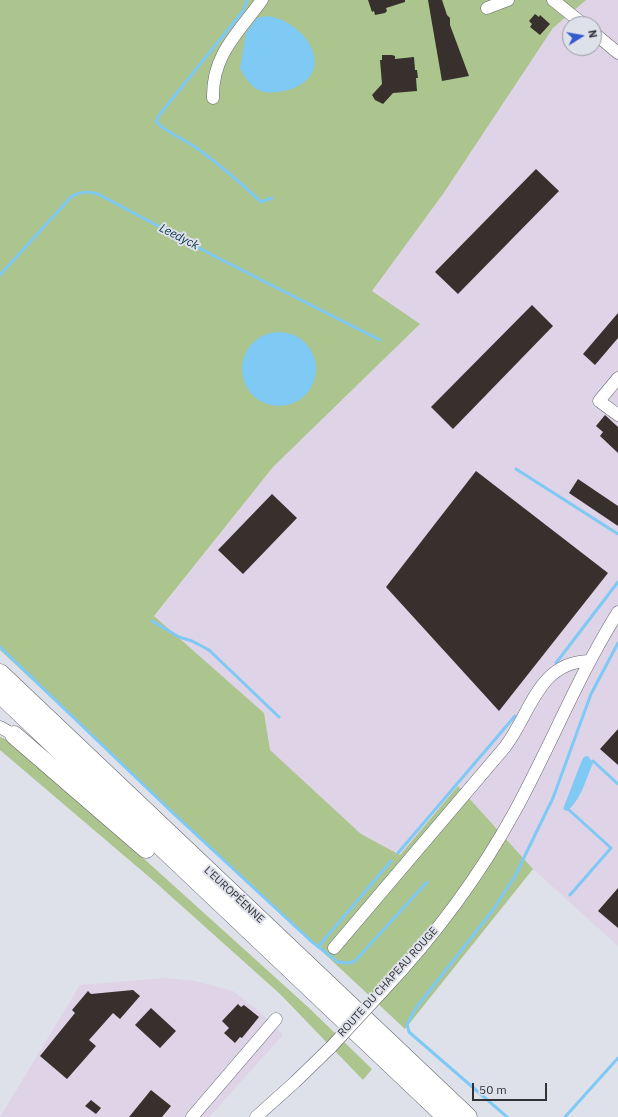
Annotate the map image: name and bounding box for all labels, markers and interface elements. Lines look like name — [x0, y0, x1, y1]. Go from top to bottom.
north arrow — [562, 16, 602, 56]
text: N — [585, 29, 600, 39]
water label: Leedyck — [157, 221, 201, 253]
street label: L'EUROPÉENNE — [201, 864, 267, 926]
street label: ROUTE DU CHAPEAU ROUGE — [335, 925, 441, 1039]
scale bar — [474, 1075, 549, 1101]
text: 50 m — [479, 1082, 507, 1097]

